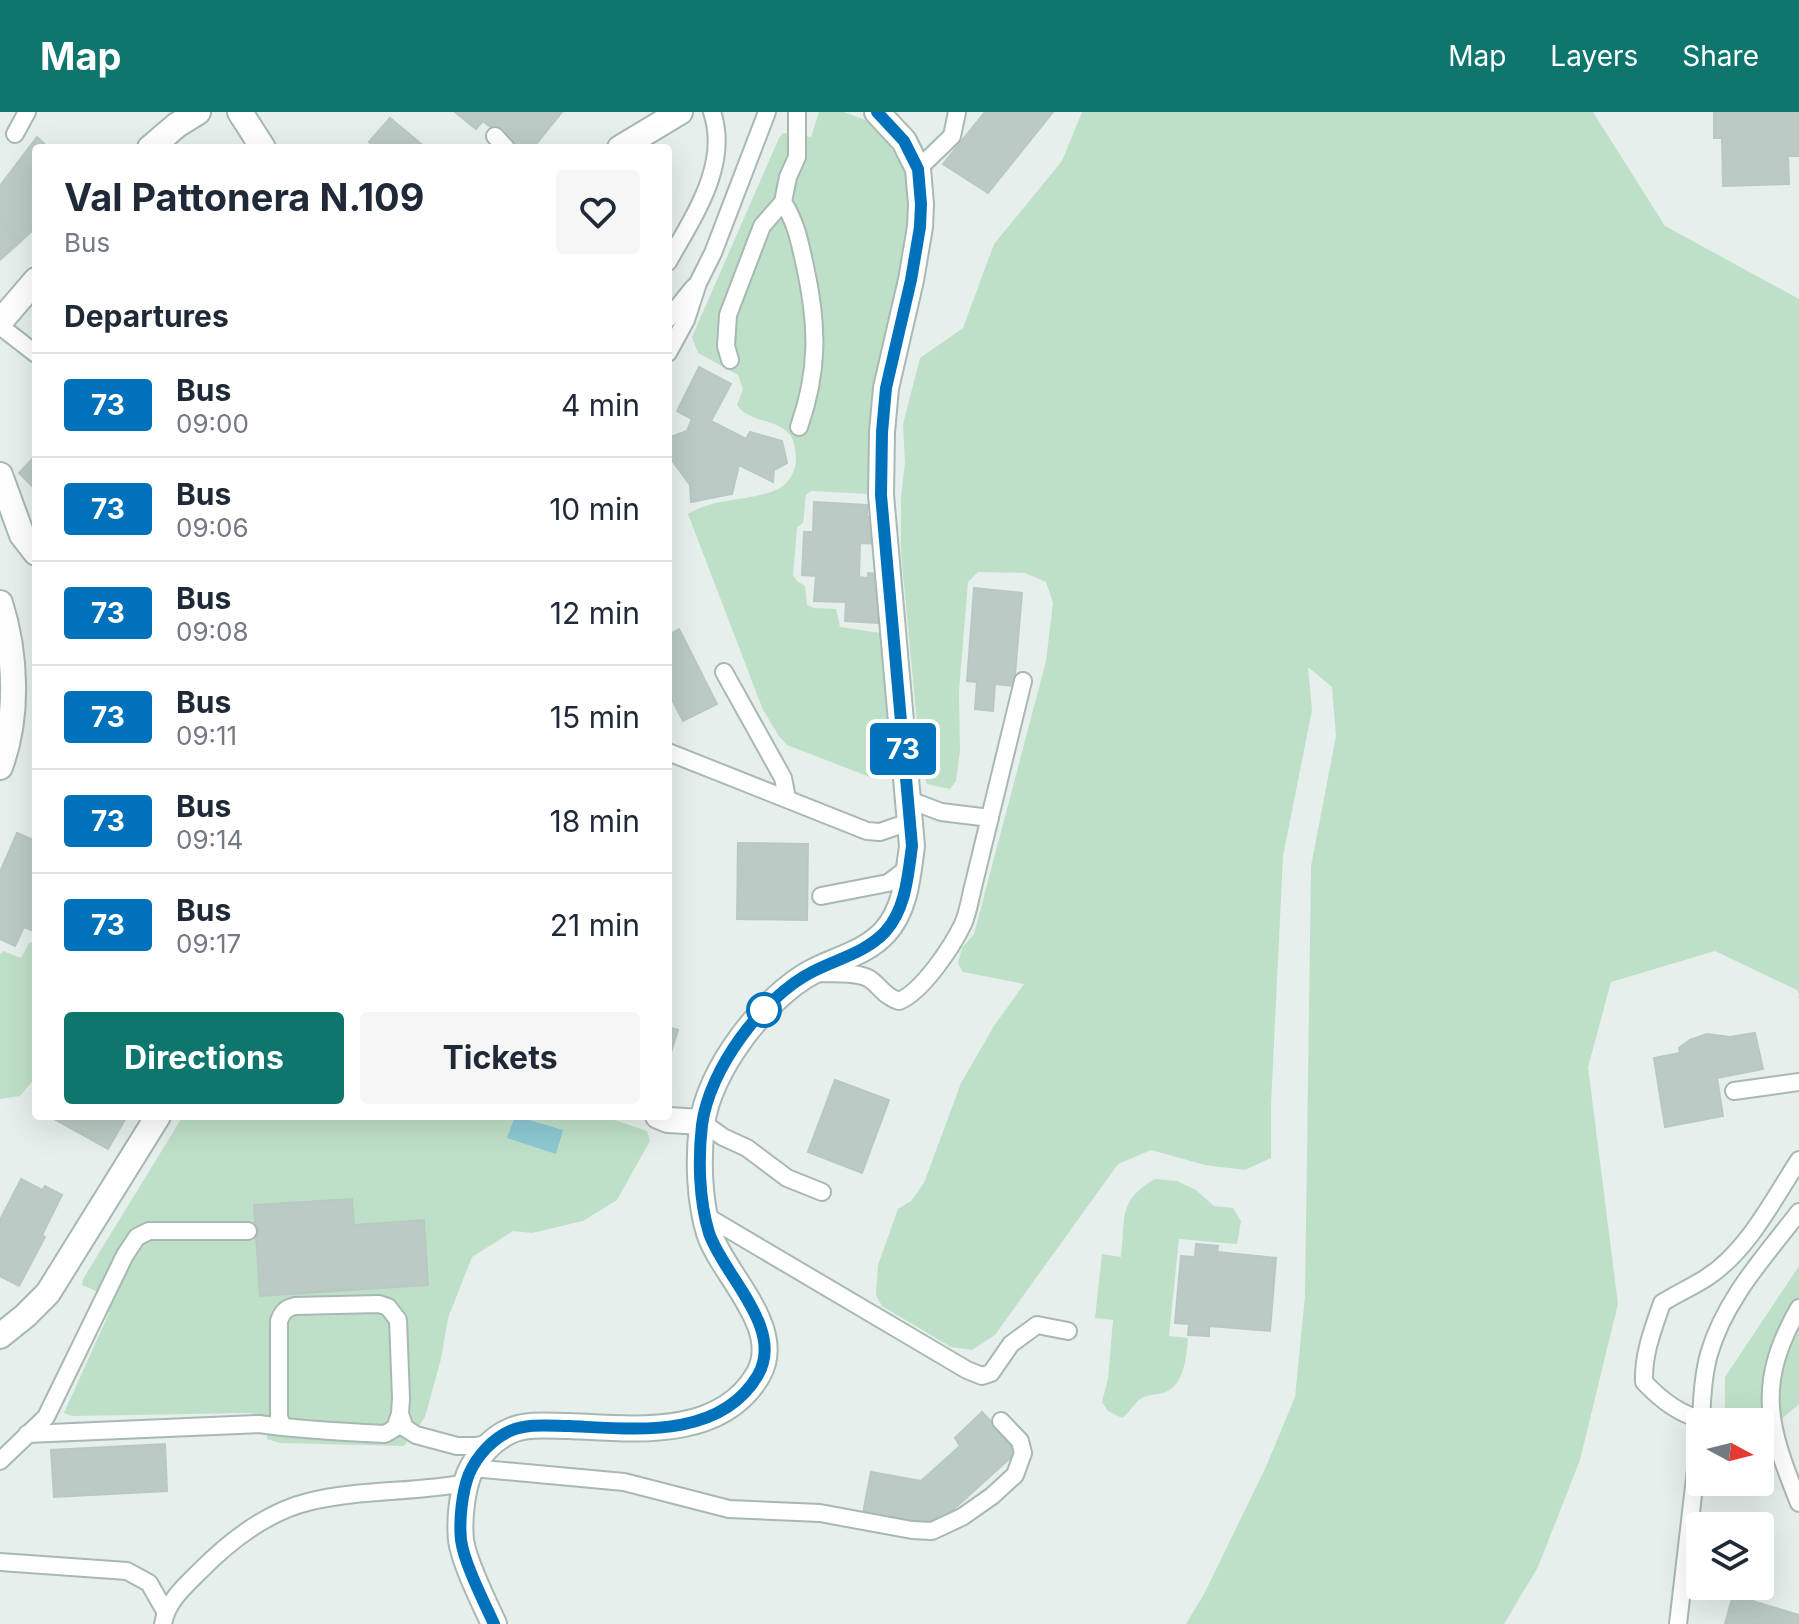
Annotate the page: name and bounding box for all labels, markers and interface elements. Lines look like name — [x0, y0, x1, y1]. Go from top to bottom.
text: Map — [40, 33, 121, 79]
text: Map — [1448, 39, 1506, 73]
text: Layers — [1550, 39, 1638, 73]
text: Share — [1682, 39, 1759, 73]
button: heart — [556, 170, 640, 254]
text: Val Pattonera N.109 — [64, 174, 424, 220]
text: Bus — [64, 227, 110, 258]
text: Departures — [64, 298, 229, 334]
text: Bus — [176, 372, 231, 408]
text: 4 min — [561, 387, 640, 423]
text: 73 — [91, 388, 125, 422]
text: 09:00 — [176, 408, 249, 439]
text: Bus — [176, 476, 231, 512]
text: 10 min — [549, 491, 640, 527]
text: 73 — [91, 492, 125, 526]
text: 09:06 — [176, 512, 249, 543]
text: Bus — [176, 580, 231, 616]
text: 12 min — [550, 595, 640, 631]
text: 73 — [91, 596, 125, 630]
text: 09:08 — [176, 616, 249, 647]
text: Bus — [176, 684, 231, 720]
text: 15 min — [550, 699, 640, 735]
text: 73 — [91, 700, 125, 734]
text: 09:11 — [176, 720, 237, 751]
line badge: 73 — [867, 723, 939, 775]
text: 73 — [886, 732, 920, 766]
text: Bus — [176, 788, 231, 824]
text: 18 min — [550, 803, 640, 839]
text: 73 — [91, 804, 125, 838]
text: 09:14 — [176, 824, 243, 855]
text: Bus — [176, 892, 231, 928]
text: 21 min — [550, 907, 640, 943]
text: 73 — [91, 908, 125, 942]
text: 09:17 — [176, 928, 241, 959]
unlabelled marker — [747, 993, 781, 1027]
button: Directions — [64, 1012, 344, 1104]
button: Tickets — [360, 1012, 640, 1104]
north arrow — [1686, 1408, 1774, 1496]
map controls — [1686, 1408, 1774, 1600]
button: layers — [1686, 1512, 1774, 1600]

